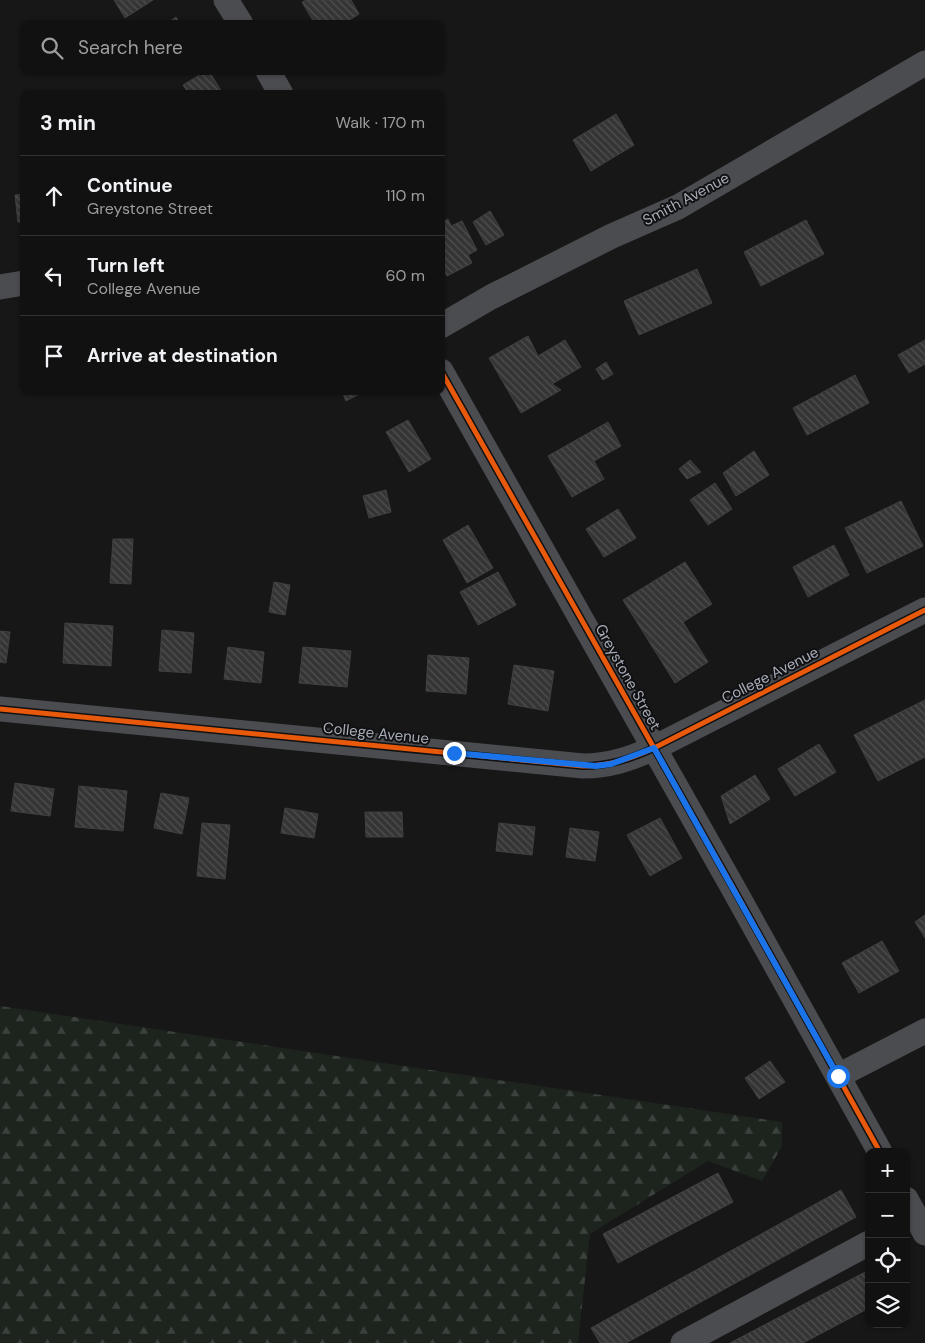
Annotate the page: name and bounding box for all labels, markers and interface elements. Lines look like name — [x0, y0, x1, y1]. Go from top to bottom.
search box — [20, 20, 445, 75]
icon: search — [38, 34, 66, 62]
text: Search here — [78, 35, 183, 60]
text: 3 min — [40, 109, 96, 137]
text: Walk · 170 m — [336, 112, 425, 133]
street label: Smith Avenue — [639, 168, 733, 230]
text: Continue — [87, 173, 173, 198]
icon: ahead — [40, 182, 68, 210]
text: 110 m — [386, 185, 425, 206]
text: Greystone Street — [87, 198, 213, 219]
text: Turn left — [87, 253, 165, 278]
icon: left — [40, 262, 68, 290]
text: 60 m — [385, 265, 425, 286]
text: College Avenue — [87, 278, 200, 299]
icon: arrive — [40, 342, 68, 370]
text: Arrive at destination — [87, 343, 278, 368]
street label: Greystone Street — [591, 620, 665, 734]
street label: College Avenue — [718, 642, 822, 708]
street label: College Avenue — [322, 717, 430, 749]
route end — [443, 742, 466, 765]
route start — [827, 1065, 850, 1088]
map controls — [865, 1148, 910, 1328]
button: + — [865, 1148, 910, 1193]
button: − — [865, 1193, 910, 1238]
button: locate — [865, 1238, 910, 1283]
button: layers — [865, 1283, 910, 1328]

